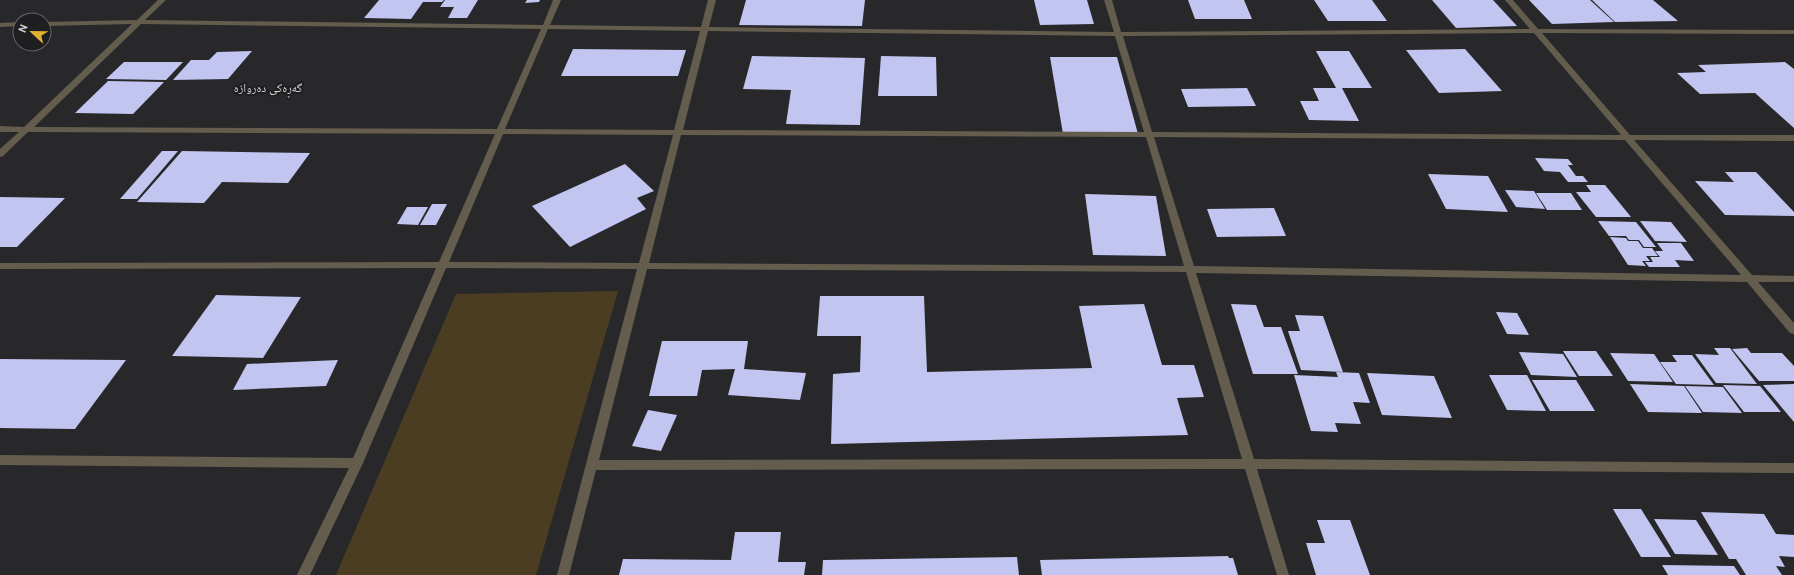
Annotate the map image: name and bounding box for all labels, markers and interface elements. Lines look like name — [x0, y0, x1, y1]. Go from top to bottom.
north arrow — [12, 12, 52, 52]
text: N — [16, 22, 32, 35]
district label: گەڕەکی دەروازە — [234, 81, 302, 98]

